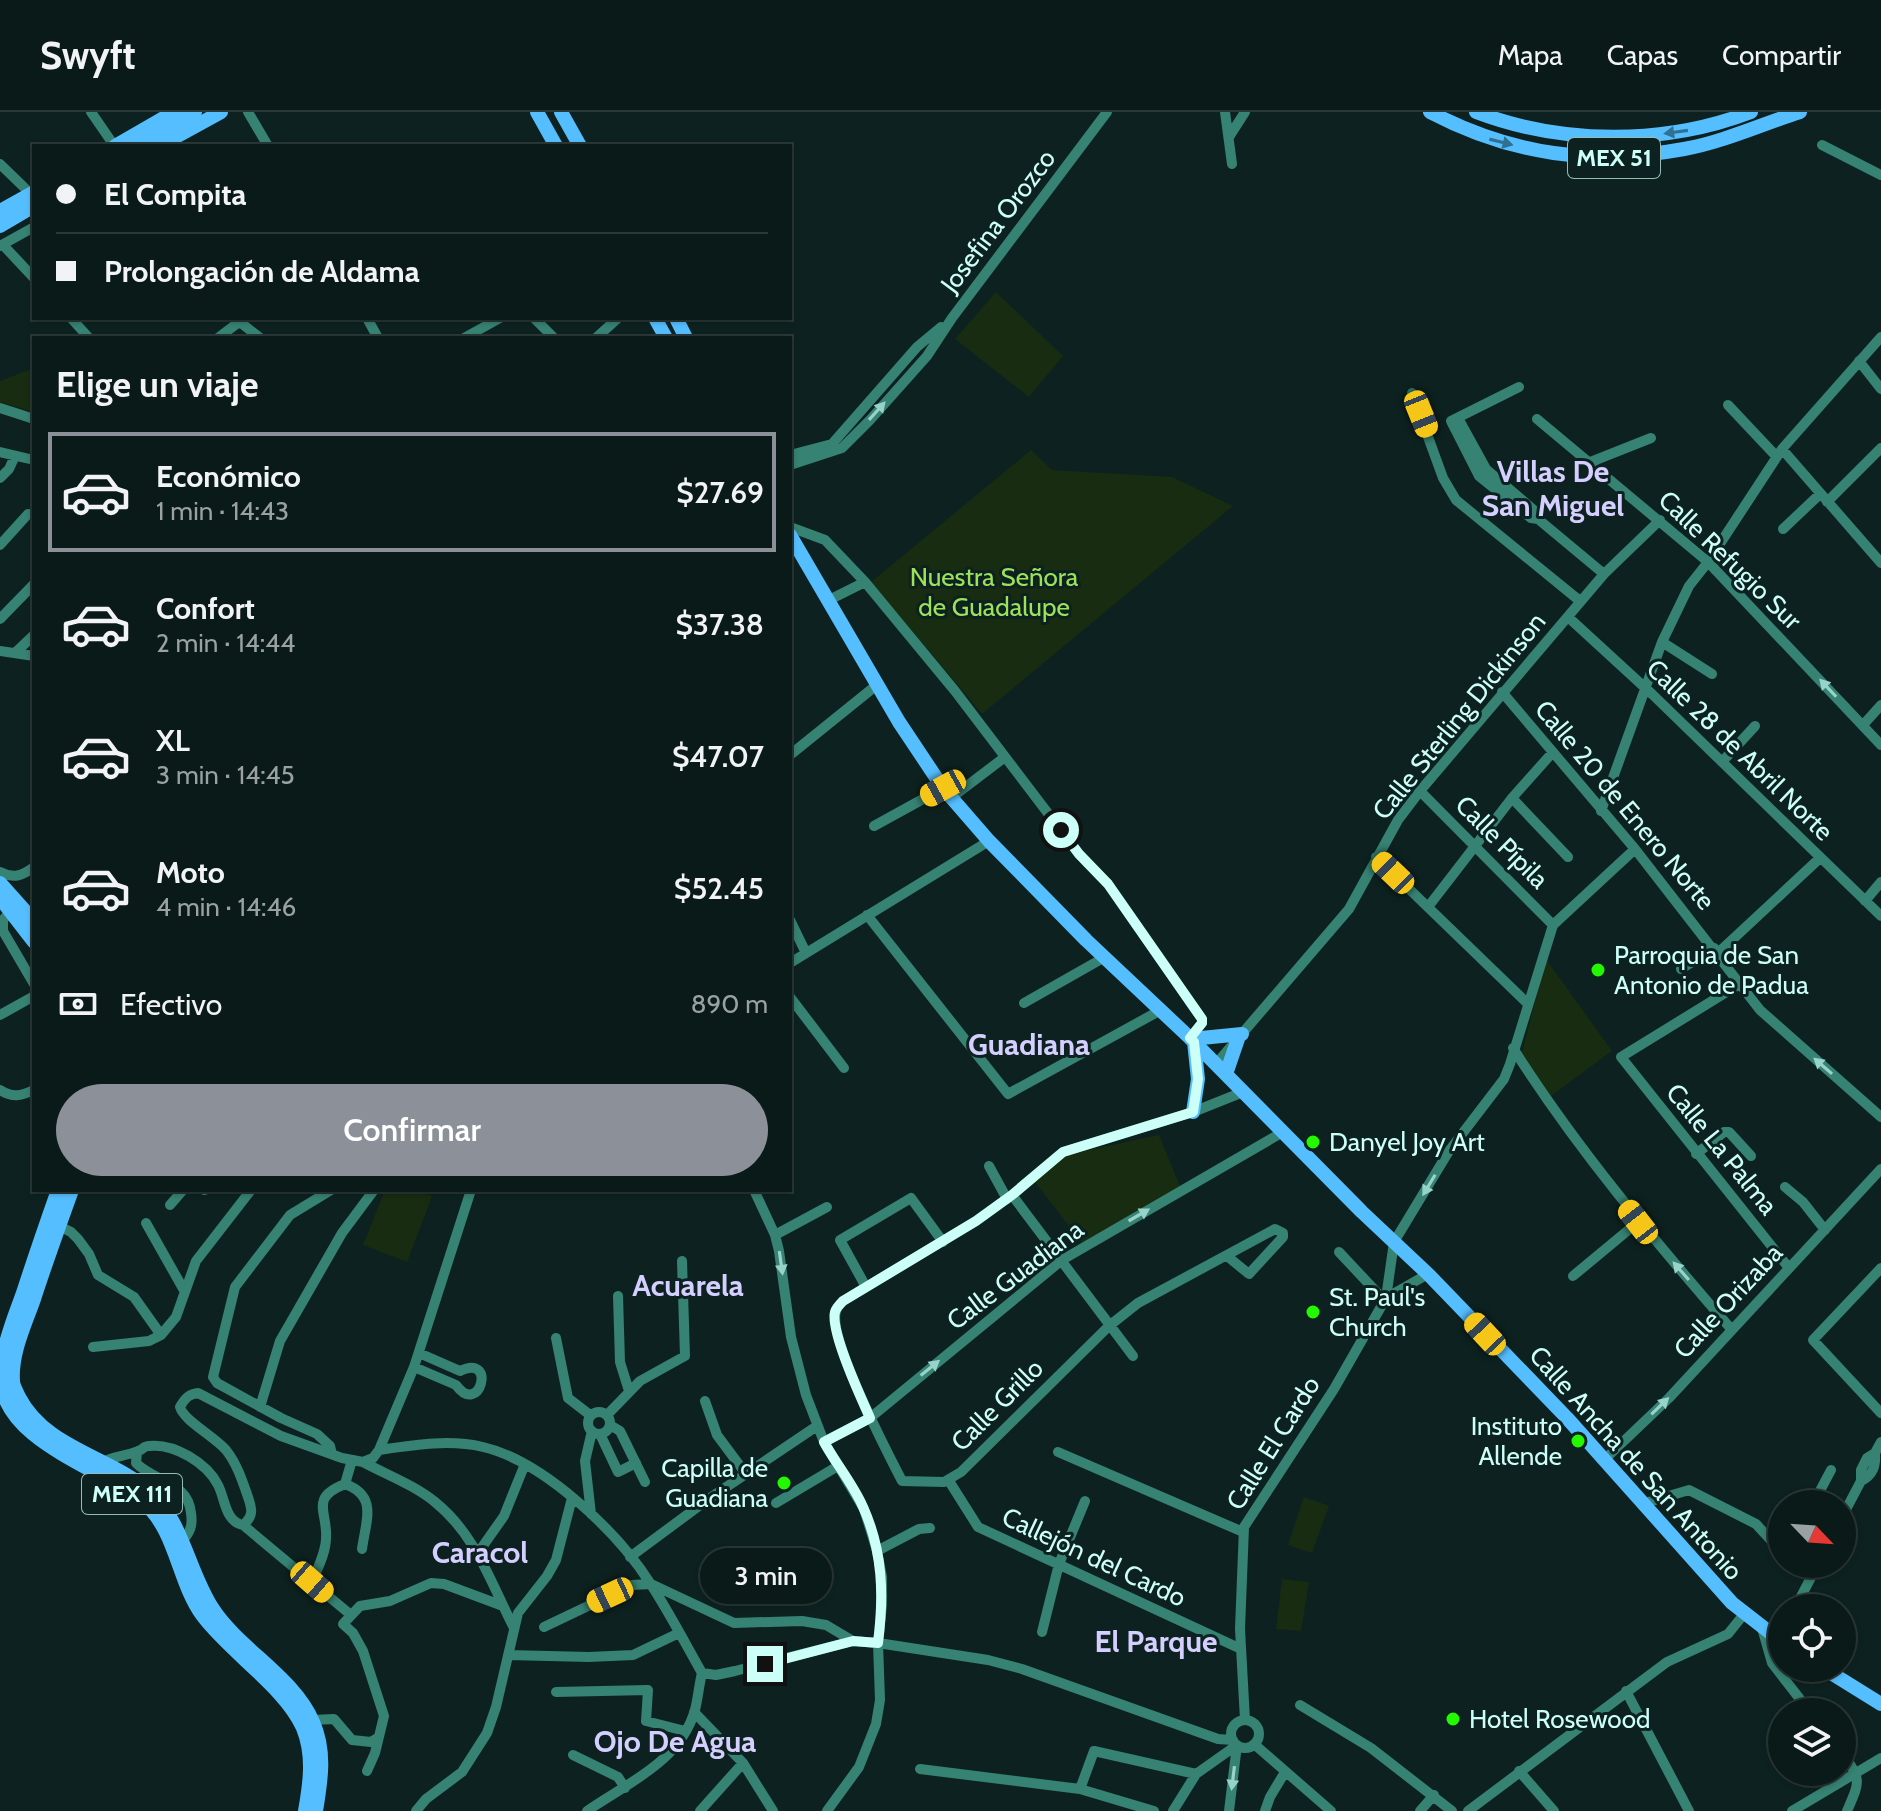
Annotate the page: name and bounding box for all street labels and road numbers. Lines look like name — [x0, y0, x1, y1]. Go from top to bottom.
road number: MEX 51 — [1568, 138, 1660, 178]
street label: Josefina Orozco — [933, 143, 1062, 300]
street label: Calle Refugio Sur — [1652, 484, 1809, 637]
street label: Calle Sterling Dickinson — [1366, 606, 1552, 826]
street label: Calle 28 de Abril Norte — [1640, 653, 1840, 847]
street label: Calle 20 de Enero Norte — [1528, 694, 1722, 916]
street label: Calle Pípila — [1449, 789, 1556, 896]
street label: Calle La Palma — [1659, 1077, 1785, 1221]
street label: Calle Guadiana — [940, 1213, 1090, 1337]
street label: Calle Orizaba — [1667, 1237, 1789, 1365]
street label: Calle Ancha de San Antonio — [1522, 1339, 1750, 1587]
street label: Calle Grillo — [944, 1352, 1050, 1458]
street label: Calle El Cardo — [1219, 1370, 1327, 1516]
road number: MEX 111 — [82, 1474, 182, 1514]
street label: Callejón del Cardo — [997, 1500, 1191, 1614]

